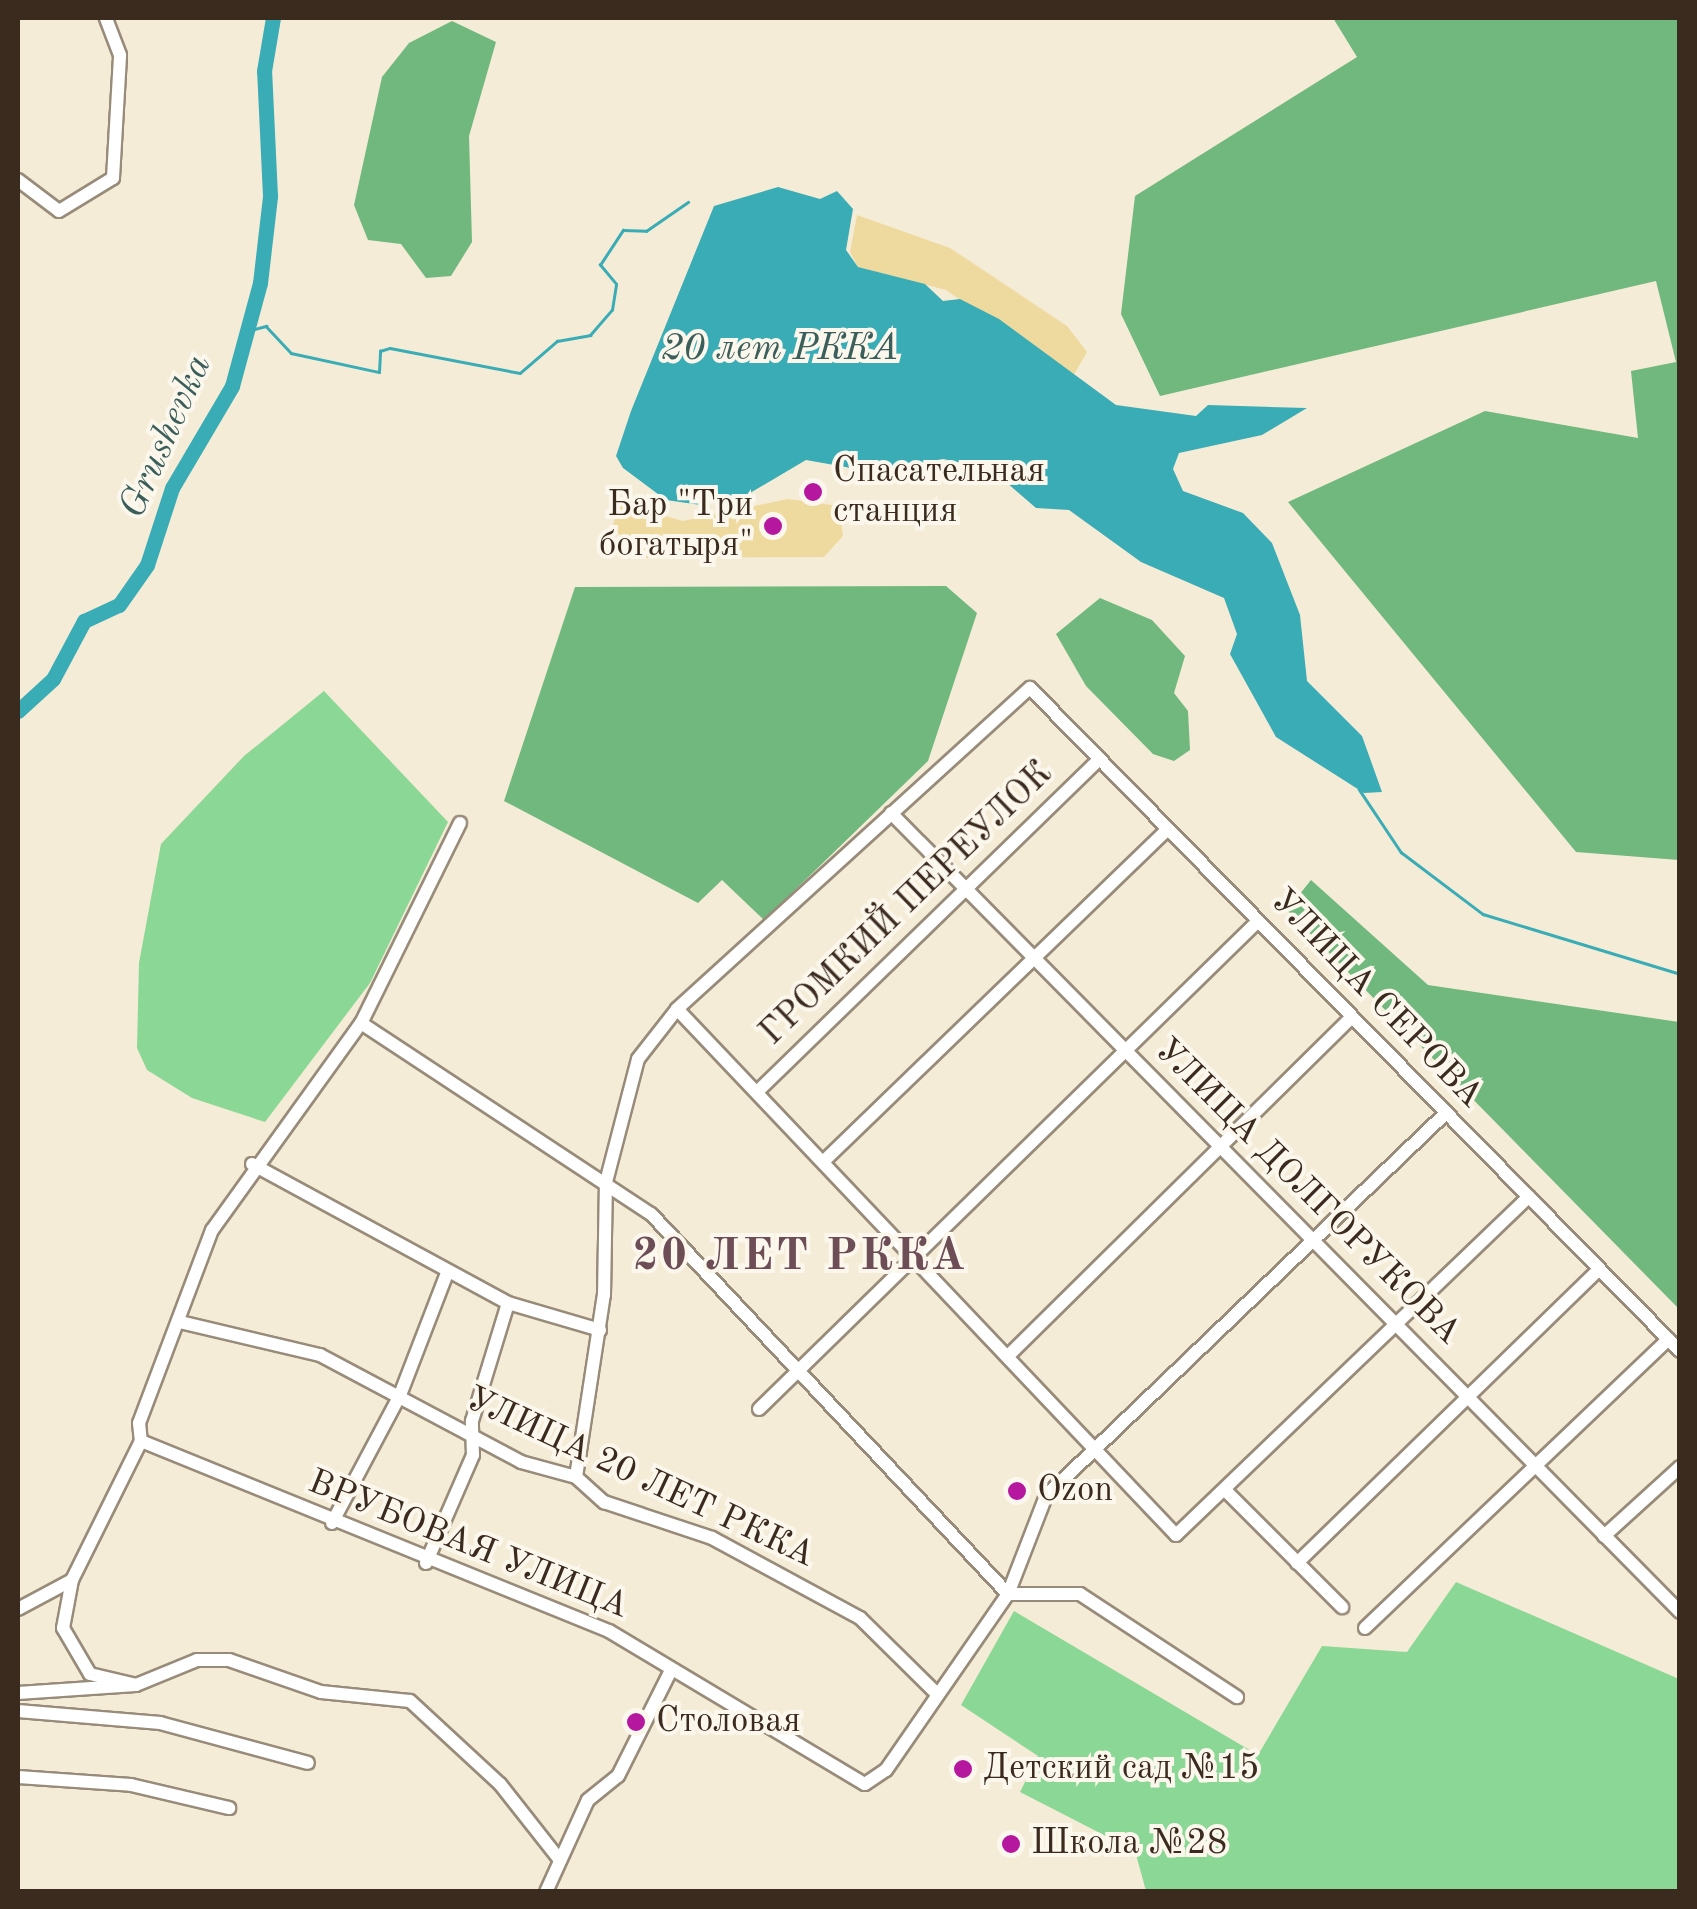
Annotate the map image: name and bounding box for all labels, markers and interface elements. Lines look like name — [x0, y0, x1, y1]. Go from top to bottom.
water label: 20 лет РККА — [661, 327, 899, 373]
water label: Grushevka — [111, 348, 223, 526]
place label: Спасательная станция — [833, 451, 1045, 533]
marker: Спасательная станция — [802, 481, 824, 503]
place label: Бар "Три богатыря" — [599, 485, 753, 567]
marker: Бар "Три богатыря" — [762, 515, 784, 537]
street label: ГРОМКИЙ ПЕРЕУЛОК — [752, 753, 1062, 1055]
street label: УЛИЦА СЕРОВА — [1261, 881, 1491, 1117]
street label: УЛИЦА ДОЛГОРУКОВА — [1145, 1030, 1469, 1354]
district label: 20 ЛЕТ РККА — [633, 1231, 967, 1285]
street label: УЛИЦА 20 ЛЕТ РККА — [459, 1379, 821, 1577]
street label: ВРУБОВАЯ УЛИЦА — [302, 1462, 634, 1628]
place label: Ozon — [1037, 1470, 1113, 1512]
marker: Ozon — [1006, 1480, 1028, 1502]
place label: Столовая — [656, 1701, 801, 1743]
marker: Столовая — [625, 1711, 647, 1733]
place label: Детский сад №15 — [983, 1748, 1259, 1790]
marker: Детский сад №15 — [952, 1758, 974, 1780]
place label: Школа №28 — [1031, 1823, 1227, 1865]
marker: Школа №28 — [1000, 1833, 1022, 1855]

